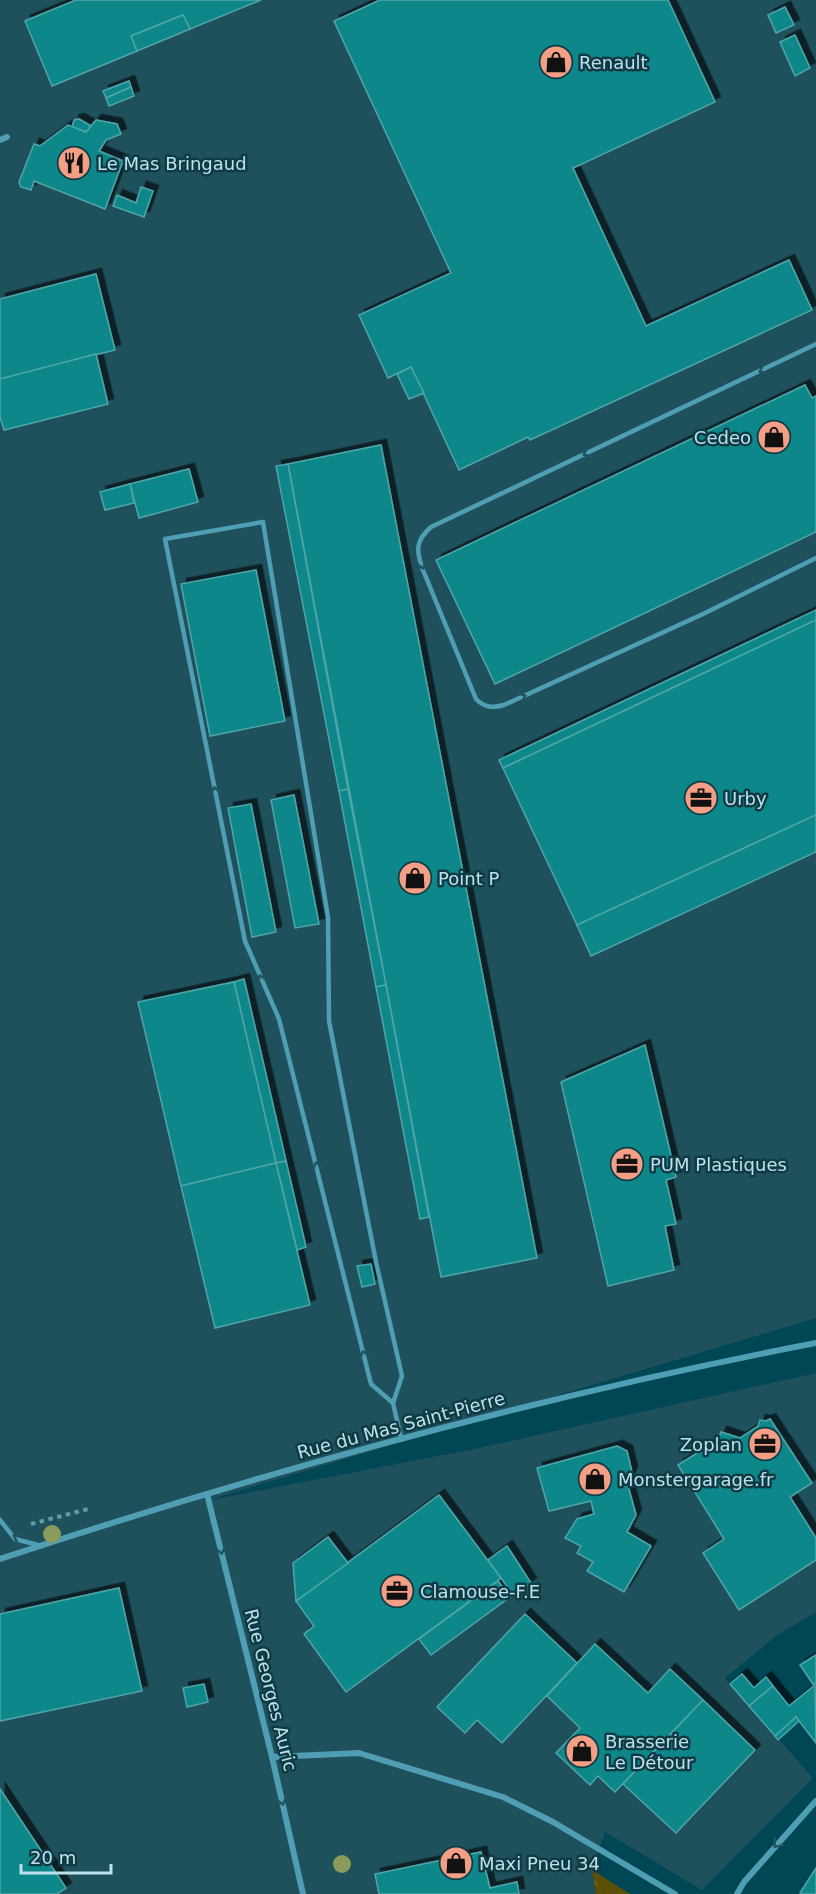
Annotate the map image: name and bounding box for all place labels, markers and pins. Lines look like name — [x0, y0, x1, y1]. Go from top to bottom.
shop icon: Renault — [538, 44, 574, 80]
place label: Renault — [579, 52, 648, 73]
restaurant icon: Le Mas Bringaud — [56, 145, 92, 181]
place label: Le Mas Bringaud — [97, 153, 247, 174]
shop icon: Cedeo — [756, 419, 792, 455]
place label: Cedeo — [694, 427, 751, 448]
office icon: Urby — [683, 780, 719, 816]
place label: Urby — [724, 788, 767, 809]
shop icon: Point P — [397, 860, 433, 896]
place label: Point P — [438, 868, 499, 889]
office icon: PUM Plastiques — [609, 1146, 645, 1182]
place label: PUM Plastiques — [650, 1154, 787, 1175]
office icon: Zoplan — [747, 1426, 783, 1462]
place label: Zoplan — [680, 1434, 742, 1455]
shop icon: Monstergarage.fr — [577, 1461, 613, 1497]
place label: Monstergarage.fr — [618, 1469, 774, 1490]
office icon: Clamouse-F.E — [379, 1573, 415, 1609]
place label: Clamouse-F.E — [420, 1581, 540, 1602]
place label: Brasserie Le Détour — [605, 1731, 694, 1773]
shop icon: Brasserie Le Détour — [564, 1733, 600, 1769]
shop icon: Maxi Pneu 34 — [438, 1845, 474, 1881]
place label: Maxi Pneu 34 — [479, 1853, 600, 1874]

